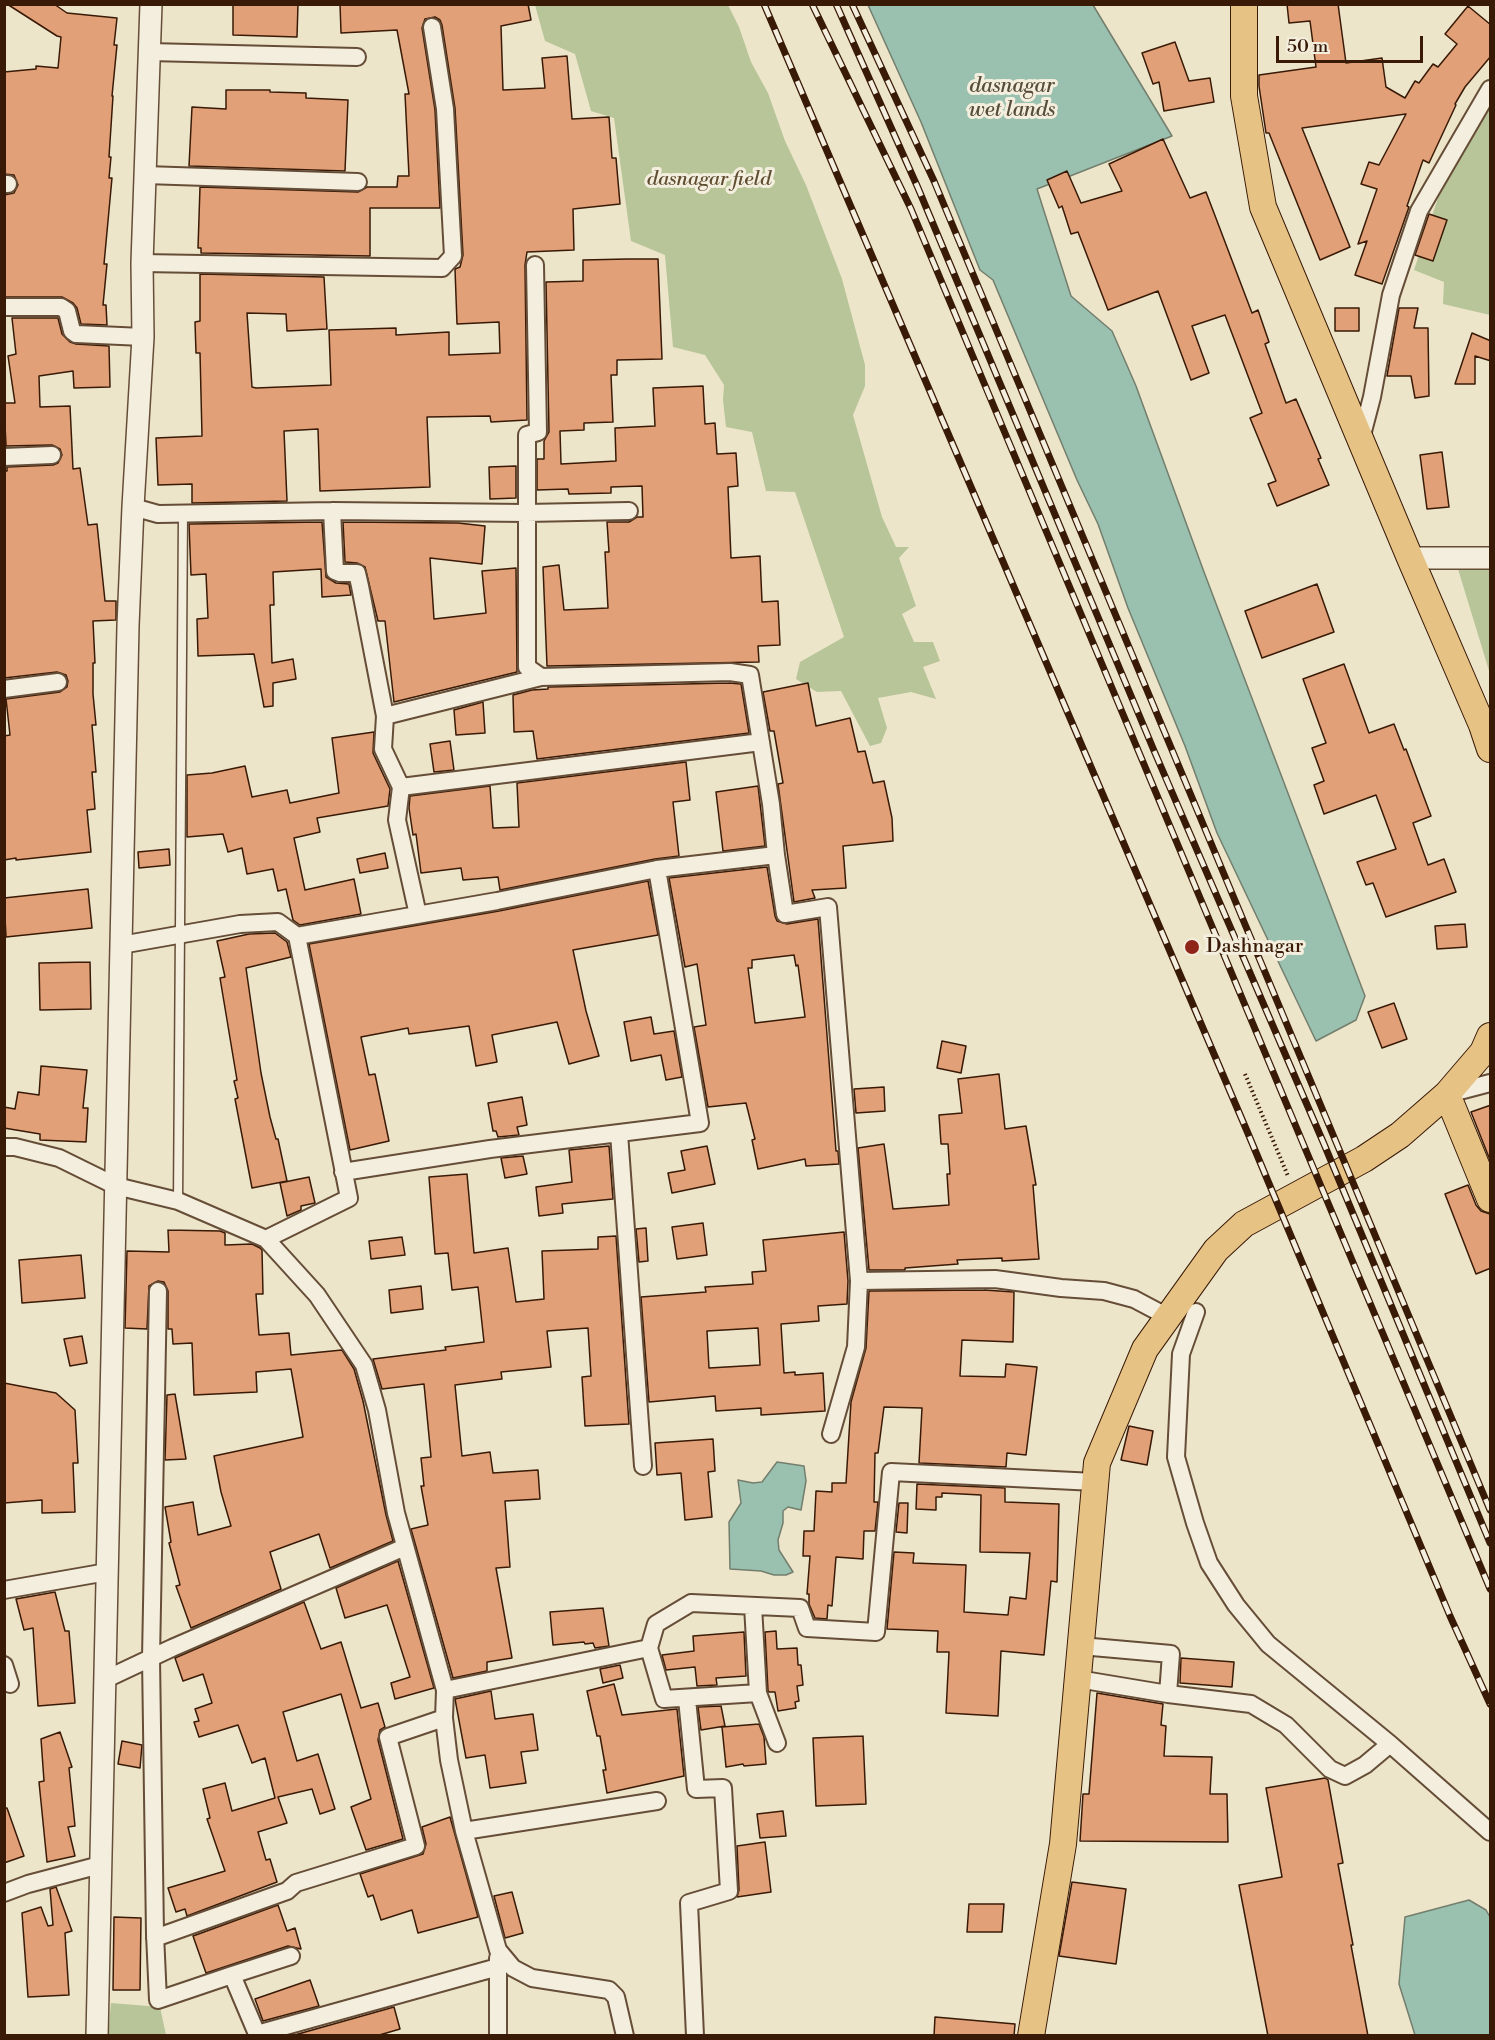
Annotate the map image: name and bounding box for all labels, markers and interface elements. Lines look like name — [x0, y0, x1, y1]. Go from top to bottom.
scale bar — [1279, 24, 1426, 62]
text: 50 m — [1287, 35, 1328, 58]
water label: dasnagar wet lands — [969, 74, 1055, 124]
park label: dasnagar field — [647, 168, 771, 192]
place label: Dashnagar — [1206, 935, 1303, 959]
marker: Dashnagar — [1183, 938, 1201, 956]

